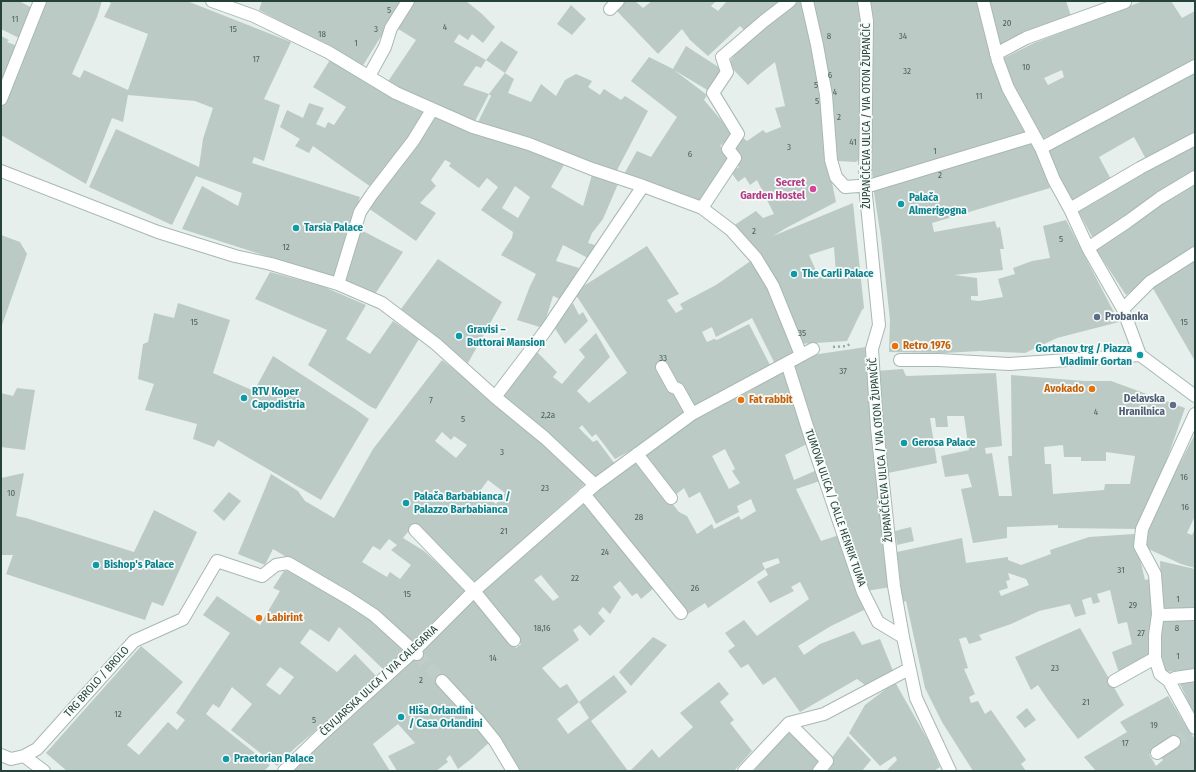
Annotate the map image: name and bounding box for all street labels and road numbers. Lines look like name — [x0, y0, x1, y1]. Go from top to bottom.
street label: ŽUPANČIČEVA ULICA / VIA OTON ŽUPANČIČ — [860, 23, 874, 209]
street label: ŽUPANČIČEVA ULICA / VIA OTON ŽUPANČIČ — [866, 357, 896, 543]
street label: TUMOVA ULICA / CALLE HENRIK TUMA — [802, 428, 868, 588]
street label: ČEVLJARSKA ULICA / VIA CALEGARIA — [317, 623, 441, 739]
street label: TRG BROLO / BROLO — [62, 644, 132, 720]

